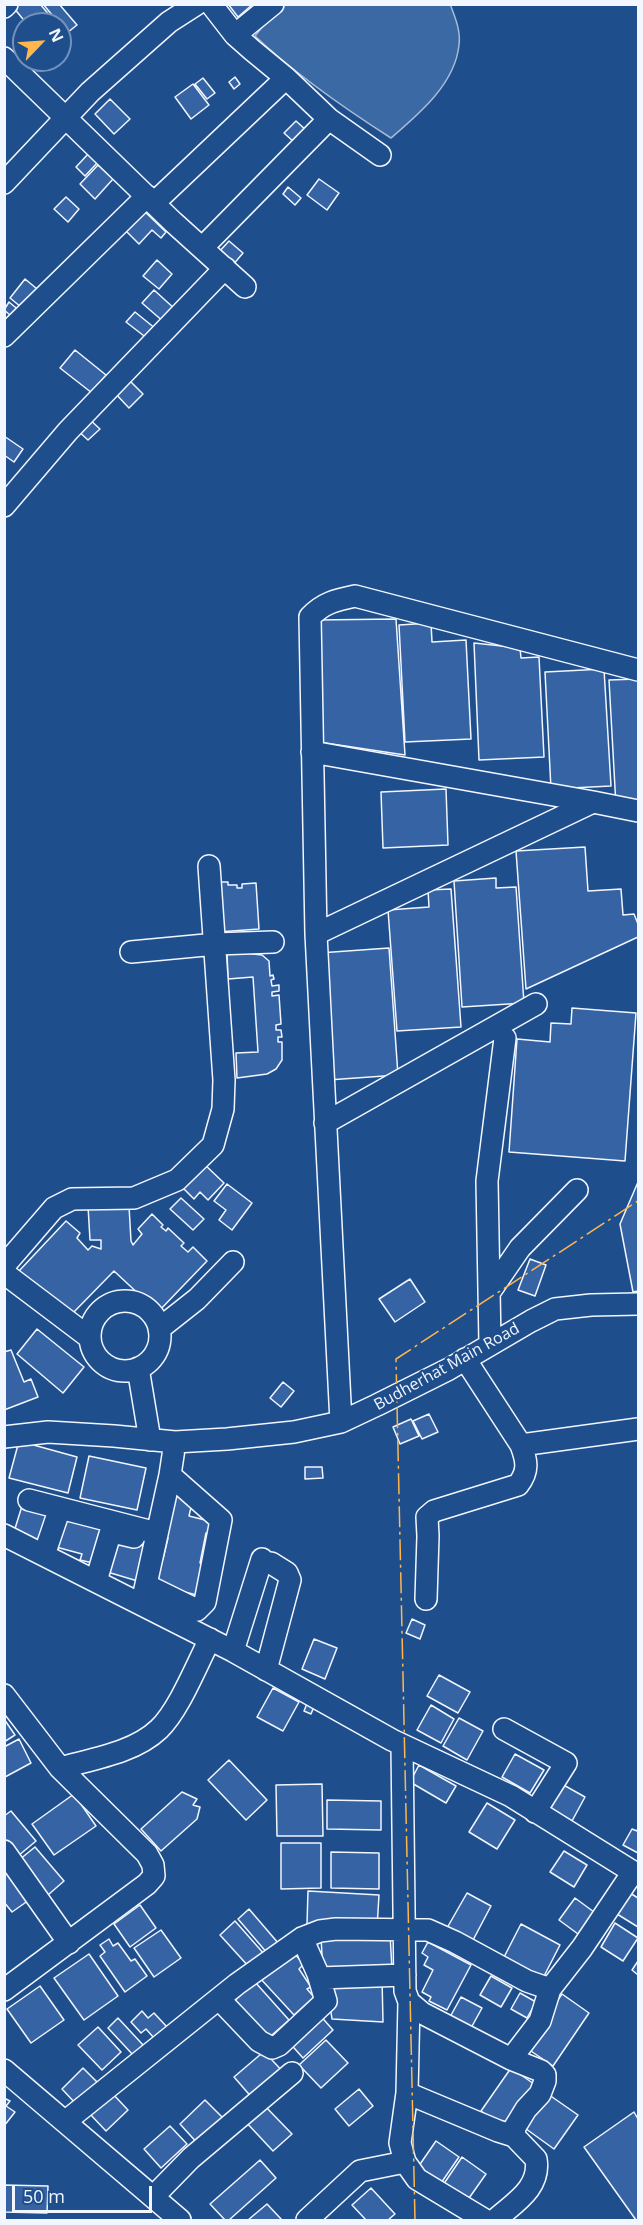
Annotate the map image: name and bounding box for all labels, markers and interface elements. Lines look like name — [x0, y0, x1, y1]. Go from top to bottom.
north arrow — [12, 12, 72, 72]
text: N — [44, 25, 69, 46]
street label: Budherhat Main Road — [371, 1319, 523, 1415]
scale bar — [15, 2174, 154, 2212]
text: 50 m — [23, 2184, 65, 2208]

